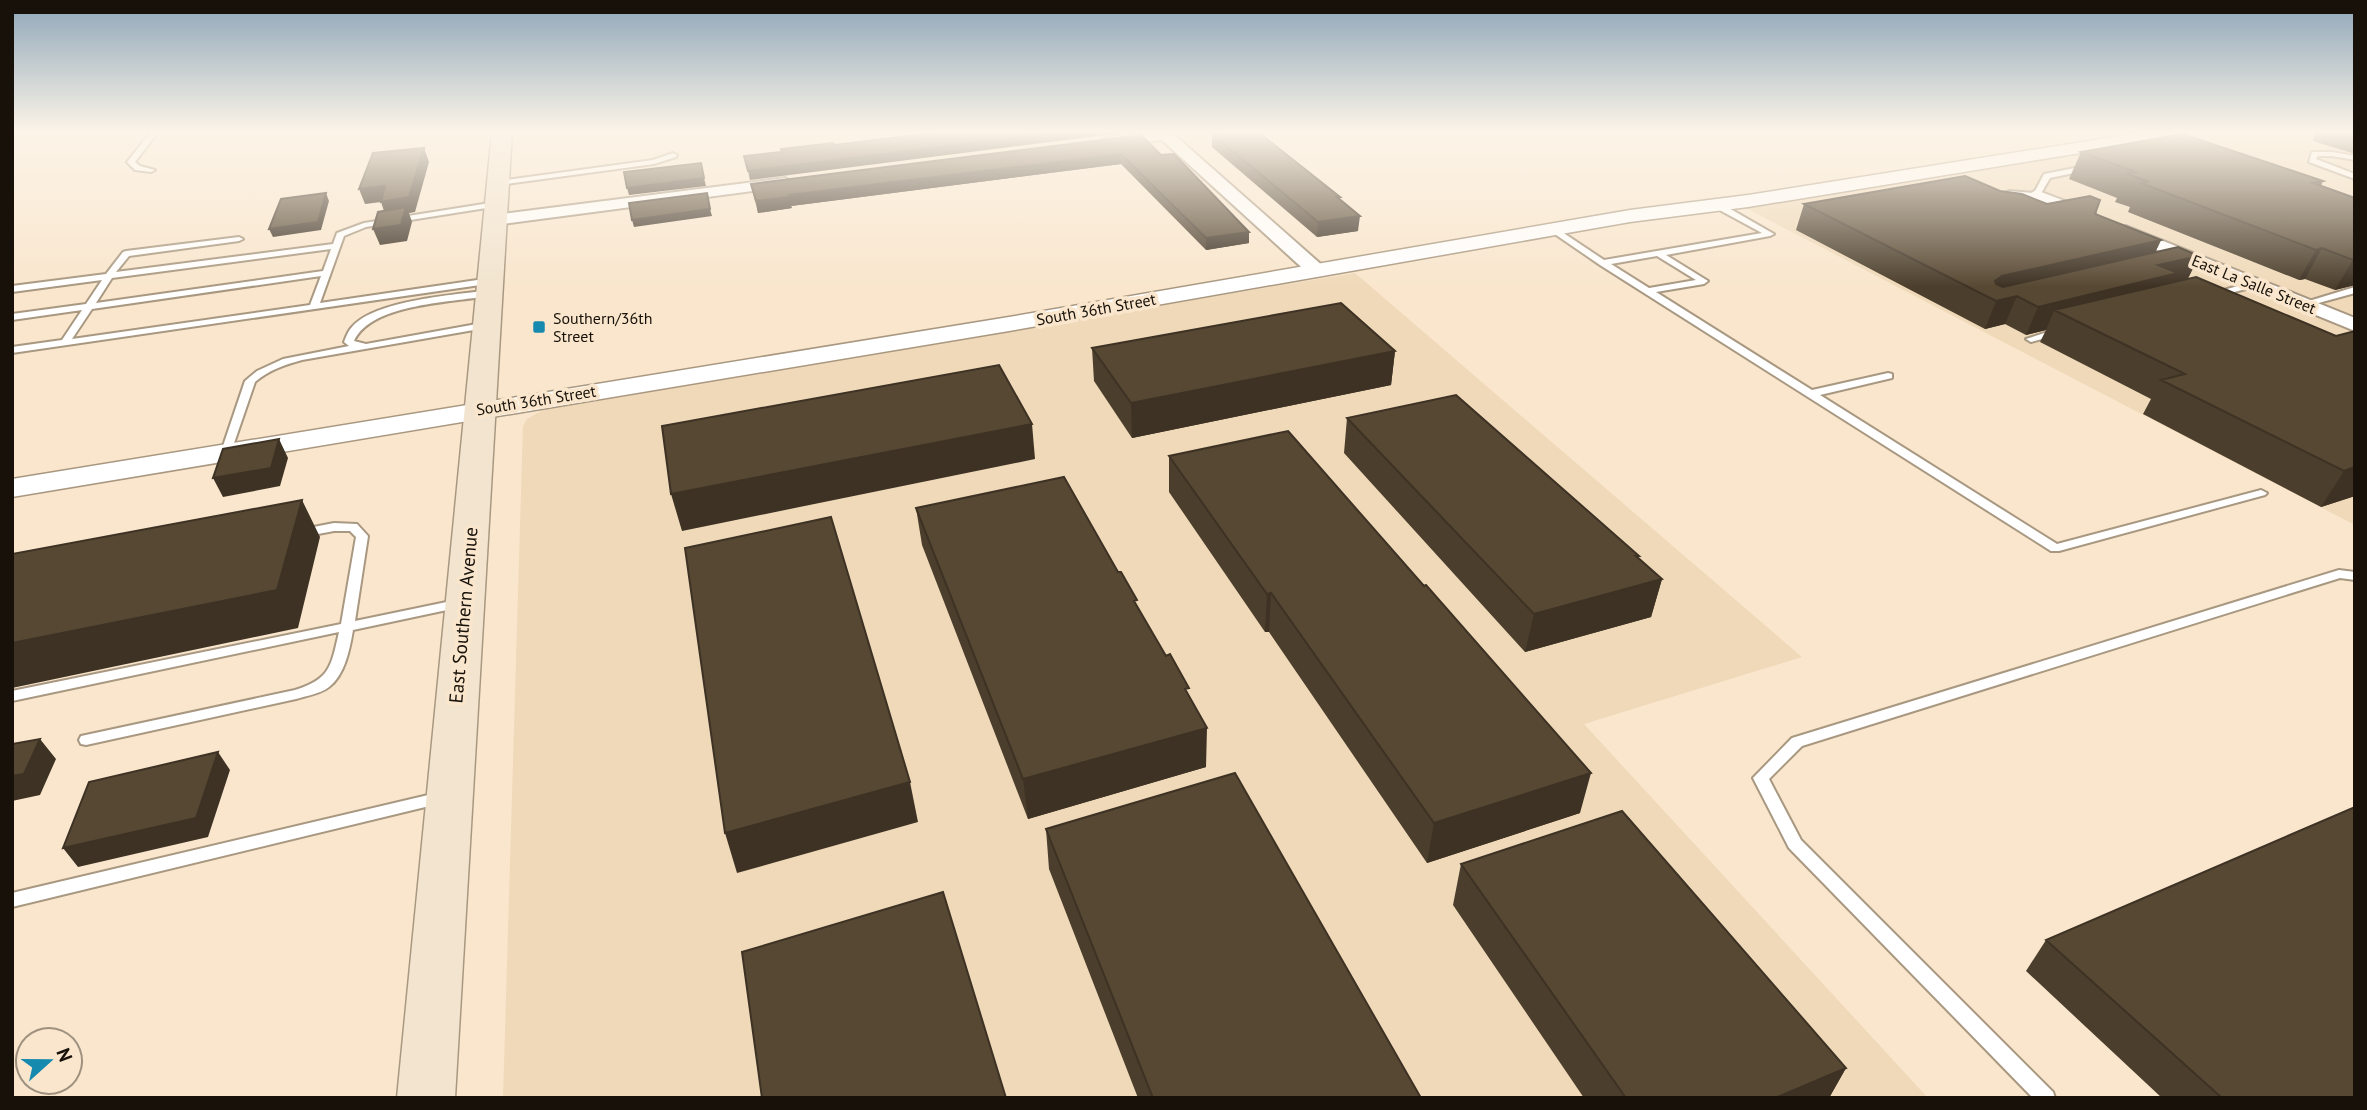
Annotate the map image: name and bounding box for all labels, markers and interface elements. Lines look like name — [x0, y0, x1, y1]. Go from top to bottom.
street label: East La Salle Street — [2189, 250, 2320, 318]
street label: South 36th Street — [1035, 289, 1158, 329]
place label: Southern/36th Street — [553, 308, 652, 346]
marker: Southern/36th Street — [531, 319, 547, 335]
street label: South 36th Street — [475, 381, 598, 419]
street label: East Southern Avenue — [443, 526, 483, 704]
north arrow — [14, 1026, 84, 1096]
text: N — [51, 1045, 78, 1065]

